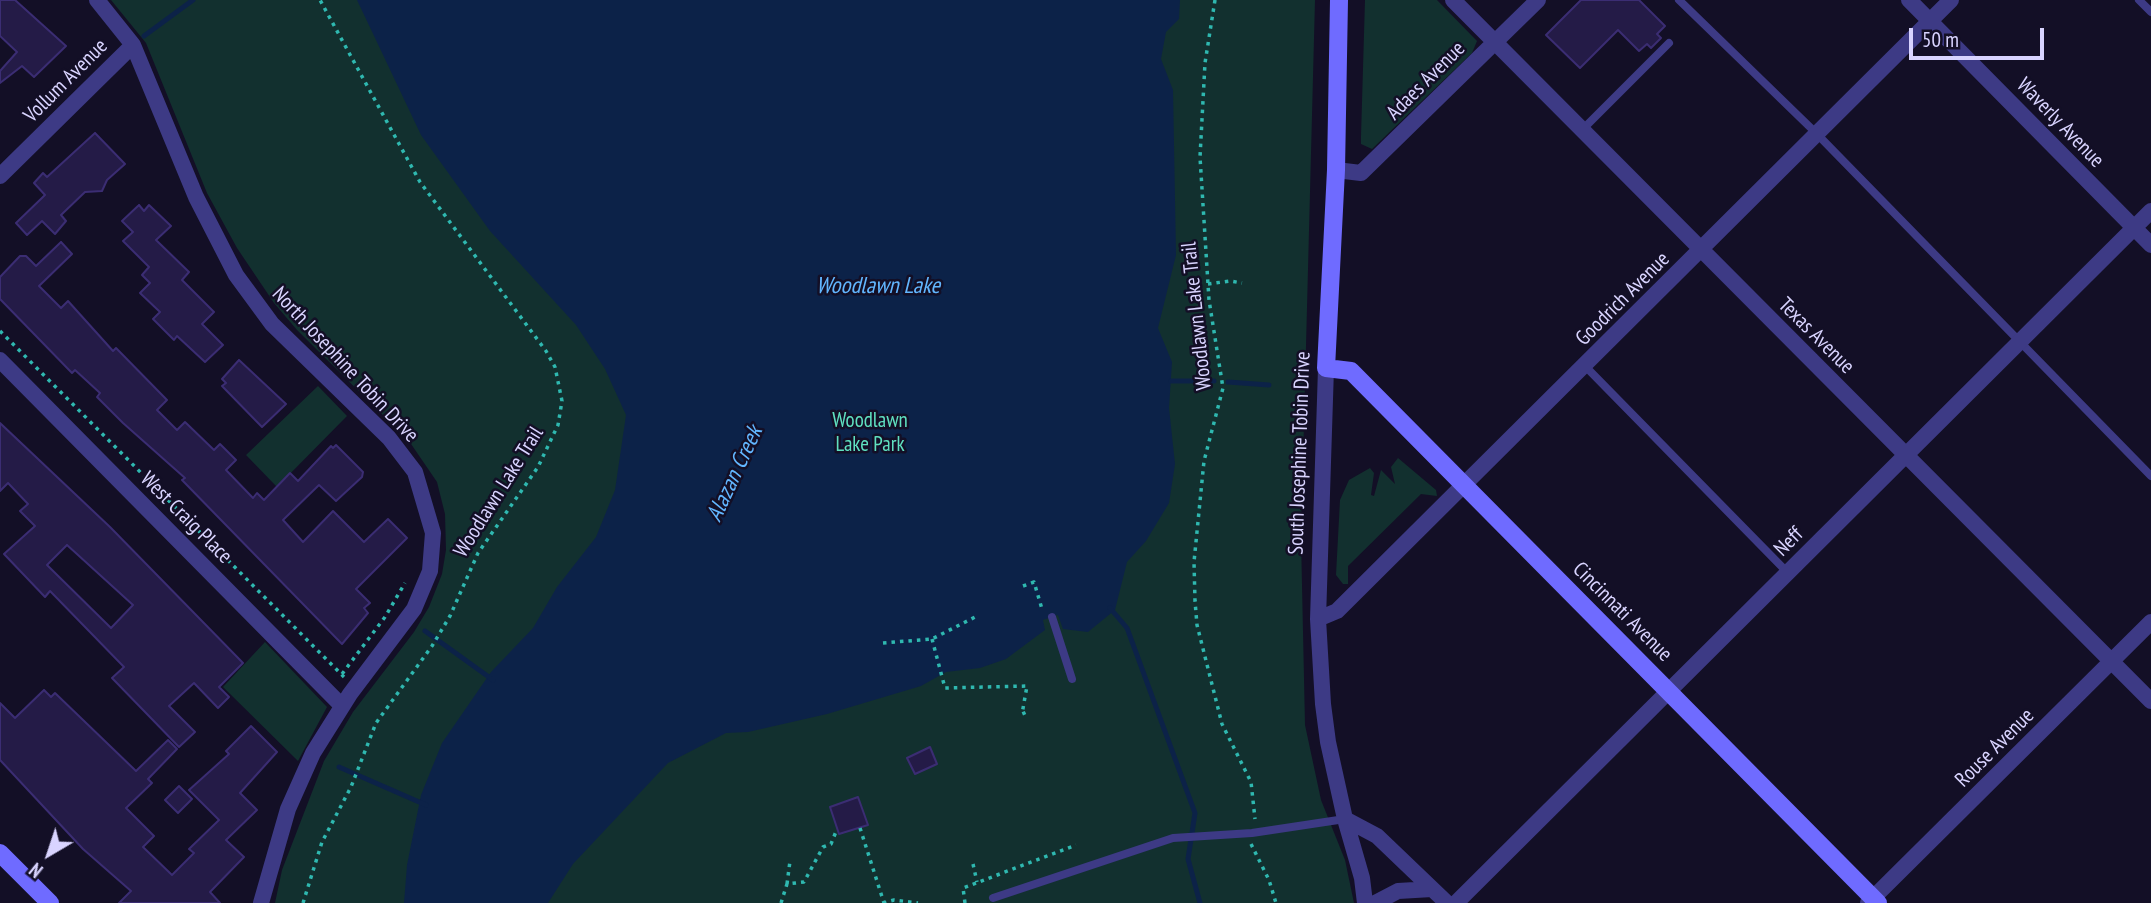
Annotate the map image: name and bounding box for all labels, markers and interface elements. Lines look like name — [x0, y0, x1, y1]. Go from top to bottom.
scale bar — [1913, 14, 2048, 58]
text: 50 m — [1922, 26, 1959, 53]
street label: Vollum Avenue — [19, 34, 113, 128]
street label: Adaes Avenue — [1381, 36, 1471, 126]
street label: Waverly Avenue — [2011, 73, 2109, 173]
street label: Woodlawn Lake Trail — [1177, 241, 1217, 391]
street label: Goodrich Avenue — [1571, 247, 1675, 351]
water label: Woodlawn Lake — [816, 272, 940, 300]
street label: North Josephine Tobin Drive — [267, 282, 423, 448]
street label: Texas Avenue — [1773, 293, 1859, 379]
street label: South Josephine Tobin Drive — [1284, 351, 1316, 555]
park label: Woodlawn Lake Park — [832, 408, 908, 458]
street label: Woodlawn Lake Trail — [449, 422, 549, 562]
water label: Alazan Creek — [701, 422, 769, 526]
street label: West Craig Place — [135, 467, 237, 569]
street label: Neff — [1769, 522, 1809, 562]
street label: Cincinnati Avenue — [1567, 557, 1677, 667]
street label: Rouse Avenue — [1950, 703, 2040, 793]
north arrow — [14, 819, 84, 889]
text: N — [24, 858, 47, 883]

